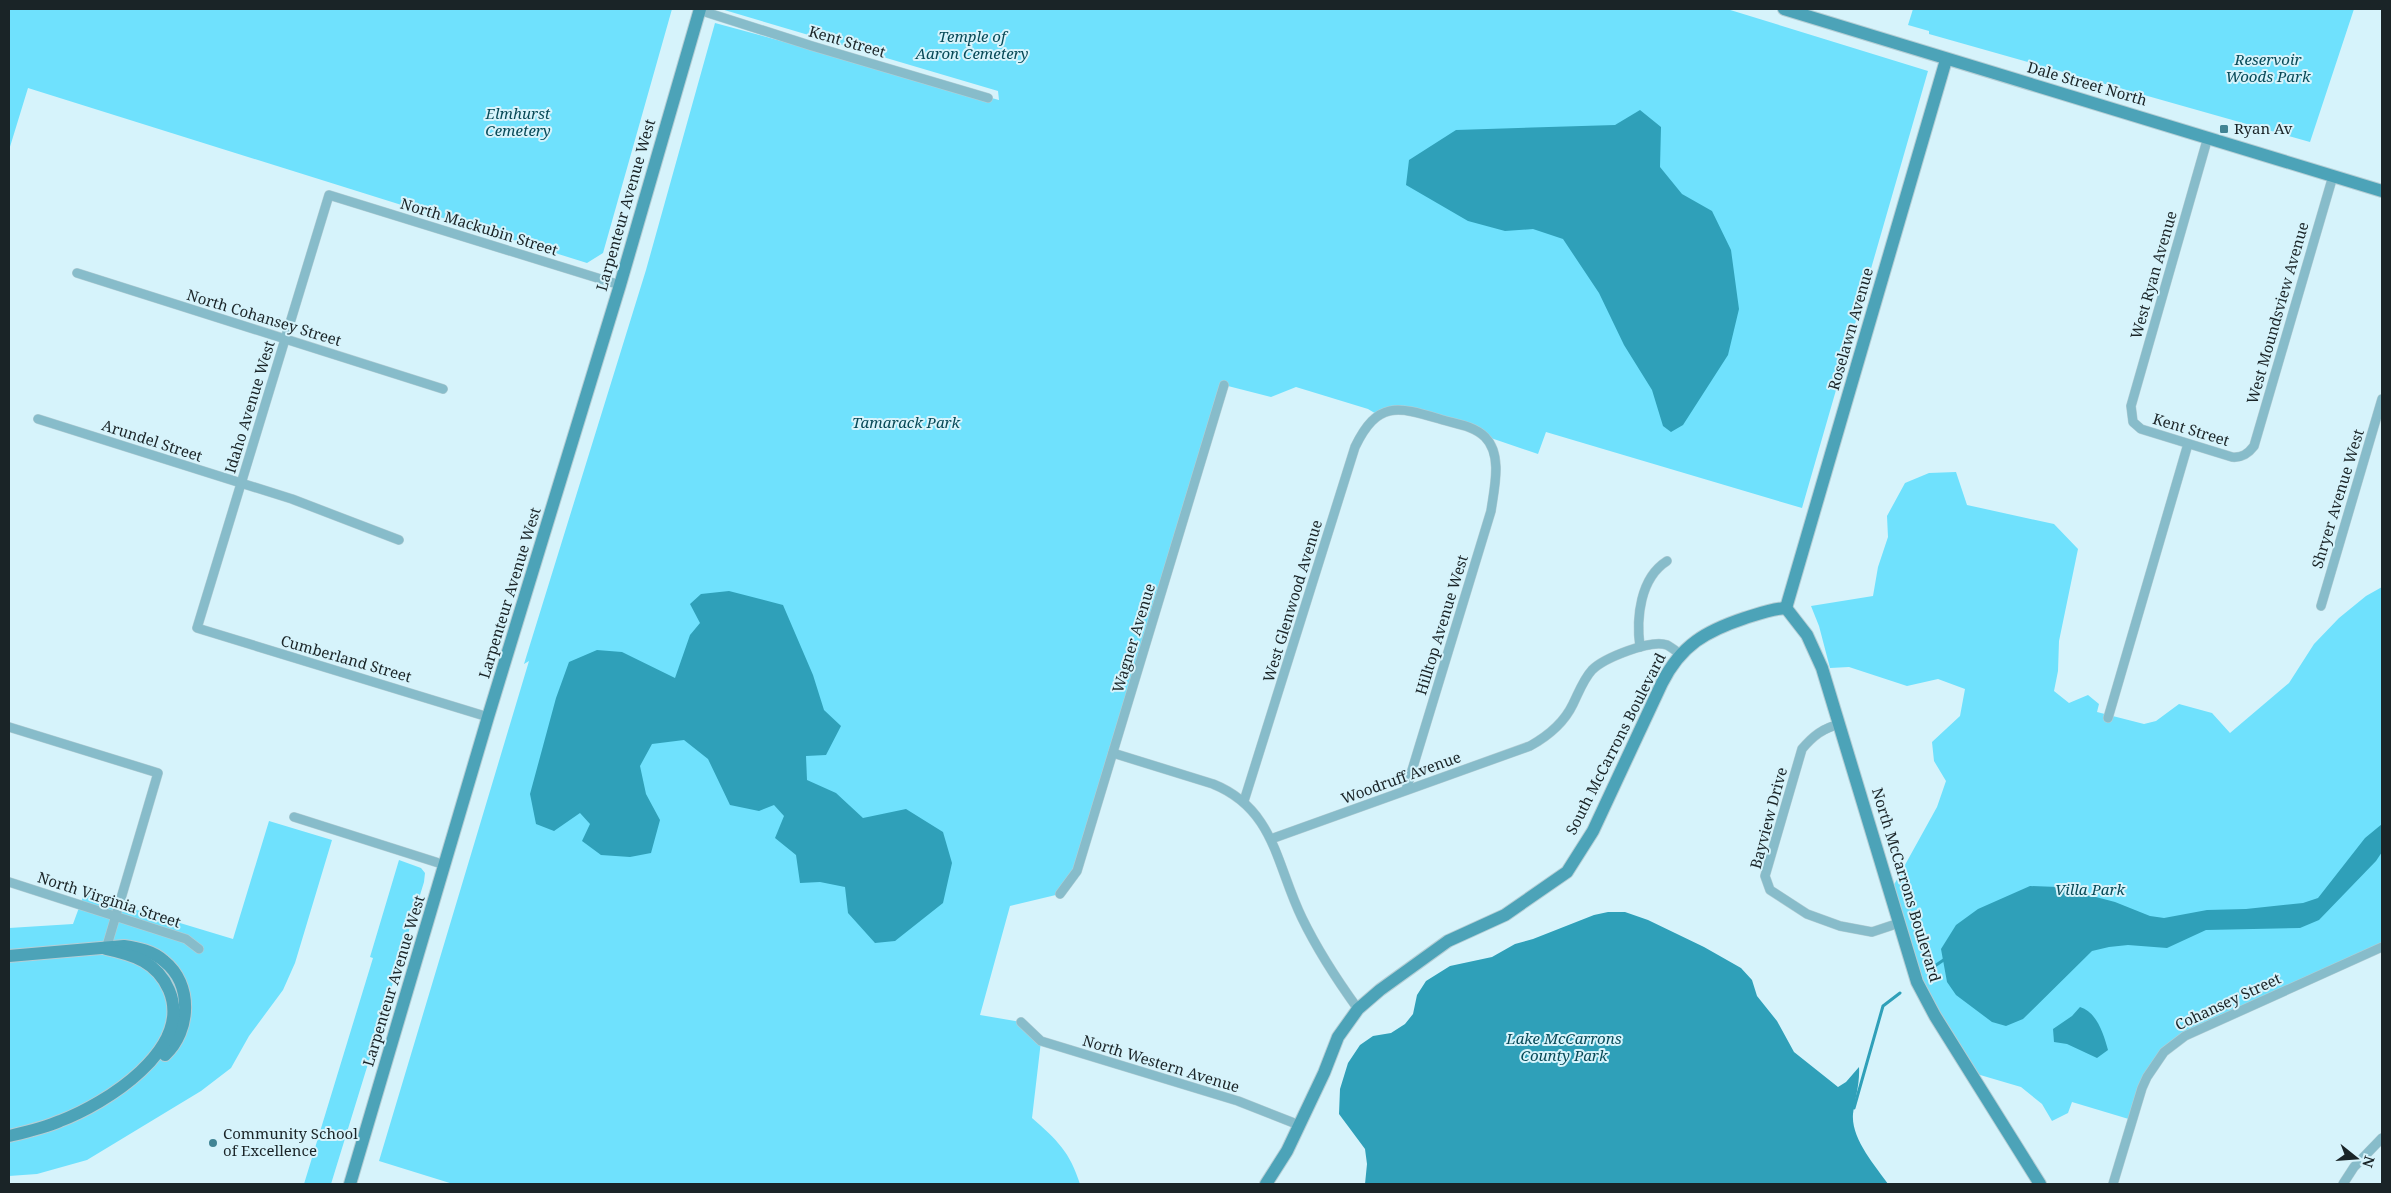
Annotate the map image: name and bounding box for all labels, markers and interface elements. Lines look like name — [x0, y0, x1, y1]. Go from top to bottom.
street label: Kent Street — [807, 21, 888, 62]
park label: Temple of Aaron Cemetery — [915, 26, 1029, 63]
park label: Reservoir Woods Park — [2225, 49, 2311, 86]
street label: Dale Street North — [2025, 56, 2150, 110]
park label: Elmhurst Cemetery — [485, 103, 551, 140]
street label: Larpenteur Avenue West — [591, 116, 659, 293]
place label: Ryan Av — [2234, 118, 2293, 138]
marker: Ryan Av — [2218, 123, 2230, 135]
street label: North Mackubin Street — [398, 193, 560, 260]
street label: West Ryan Avenue — [2125, 208, 2181, 341]
street label: West Moundsview Avenue — [2241, 219, 2313, 406]
street label: Roselawn Avenue — [1823, 265, 1877, 392]
street label: North Cohansey Street — [185, 284, 344, 350]
street label: Idaho Avenue West — [219, 338, 279, 475]
street label: Kent Street — [2151, 408, 2232, 450]
park label: Tamarack Park — [852, 412, 961, 432]
street label: Arundel Street — [100, 414, 205, 466]
street label: Shryer Avenue West — [2306, 427, 2368, 571]
street label: Larpenteur Avenue West — [473, 505, 545, 681]
street label: West Glenwood Avenue — [1258, 517, 1326, 684]
street label: Hilltop Avenue West — [1410, 552, 1472, 697]
street label: Wagner Avenue — [1107, 581, 1159, 695]
street label: Cumberland Street — [279, 630, 414, 686]
street label: South McCarrons Boulevard — [1560, 649, 1670, 838]
street label: Woodruff Avenue — [1338, 746, 1463, 808]
street label: Bayview Drive — [1745, 765, 1791, 871]
street label: North McCarrons Boulevard — [1868, 785, 1946, 984]
street label: North Virginia Street — [35, 866, 183, 932]
park label: Villa Park — [2055, 879, 2125, 899]
street label: Larpenteur Avenue West — [357, 893, 429, 1069]
street label: Cohansey Street — [2171, 968, 2284, 1034]
park label: Lake McCarrons County Park — [1505, 1028, 1622, 1065]
street label: North Western Avenue — [1080, 1030, 1242, 1096]
place label: Community School of Excellence — [223, 1123, 358, 1160]
north arrow — [2331, 1133, 2381, 1183]
marker: Community School of Excellence — [207, 1137, 219, 1149]
text: N — [2358, 1154, 2380, 1170]

